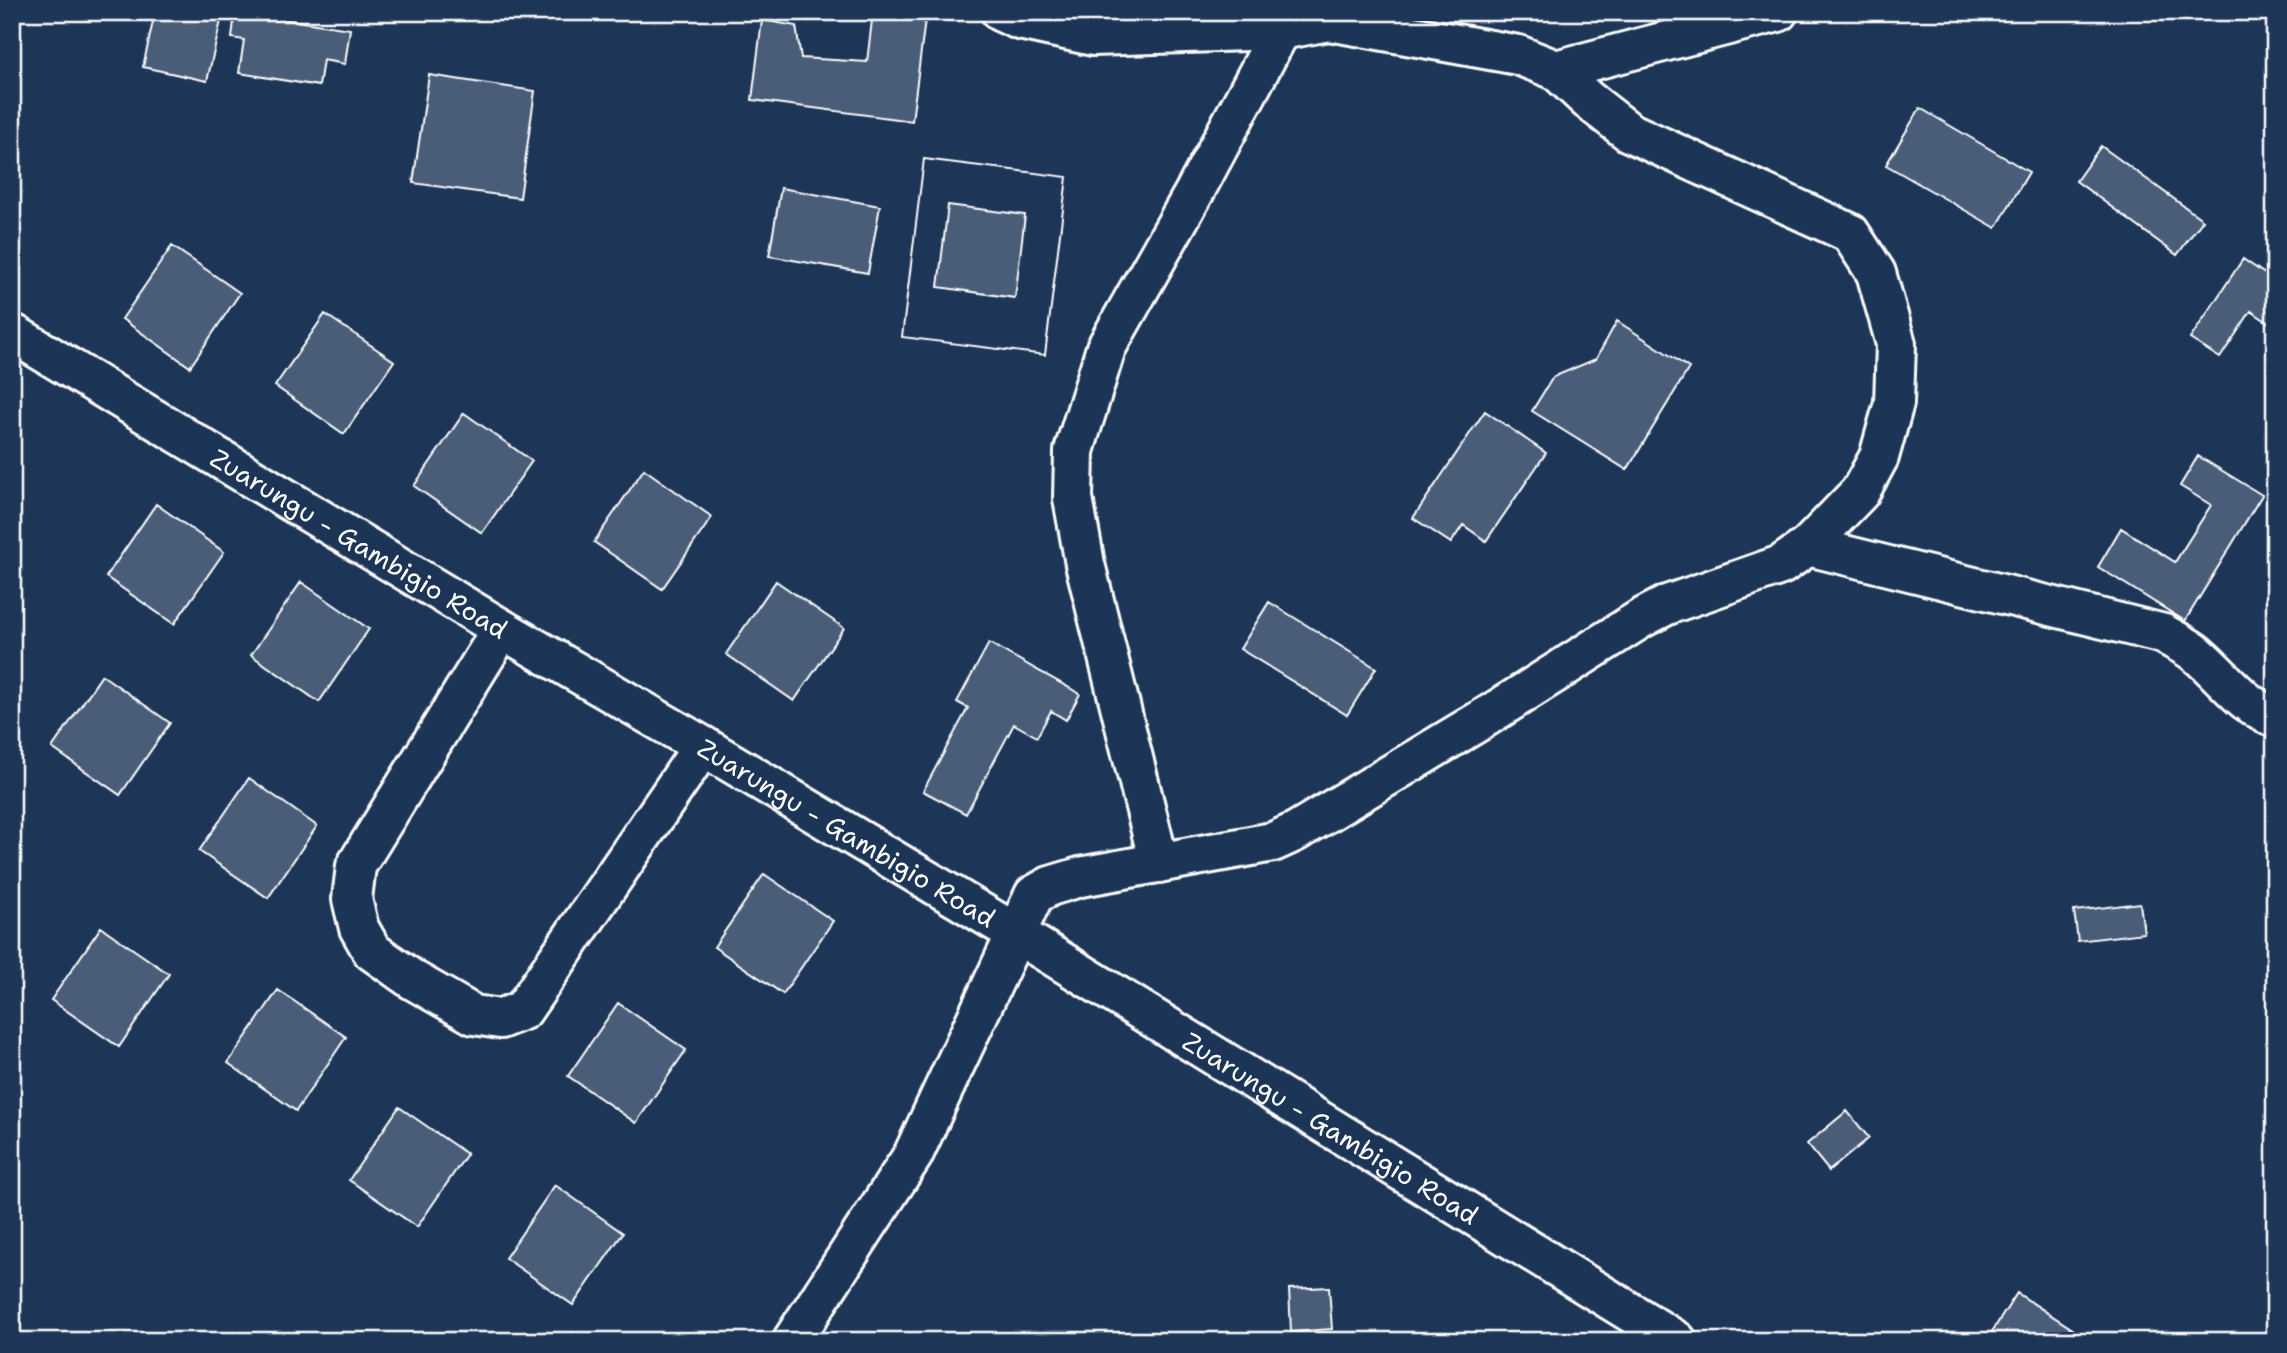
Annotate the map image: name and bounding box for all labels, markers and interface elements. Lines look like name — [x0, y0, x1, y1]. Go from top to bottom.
street label: Zuarungu - Gambigio Road — [204, 440, 515, 646]
street label: Zuarungu - Gambigio Road — [692, 730, 1003, 935]
street label: Zuarungu - Gambigio Road — [1177, 1023, 1486, 1232]

